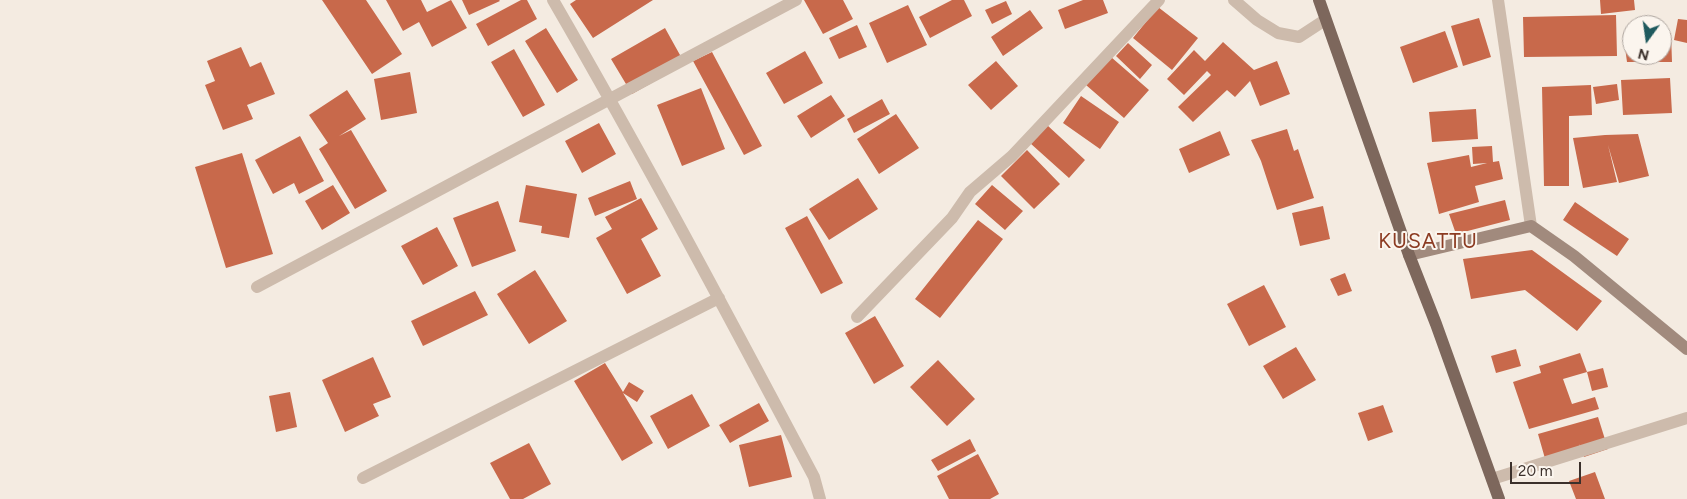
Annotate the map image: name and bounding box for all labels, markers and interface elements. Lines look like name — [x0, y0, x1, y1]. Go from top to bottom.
north arrow — [1622, 15, 1672, 65]
text: N — [1636, 45, 1651, 64]
district label: KUSATTU — [1377, 229, 1479, 255]
scale bar — [1512, 452, 1583, 484]
text: 20 m — [1518, 462, 1552, 480]

